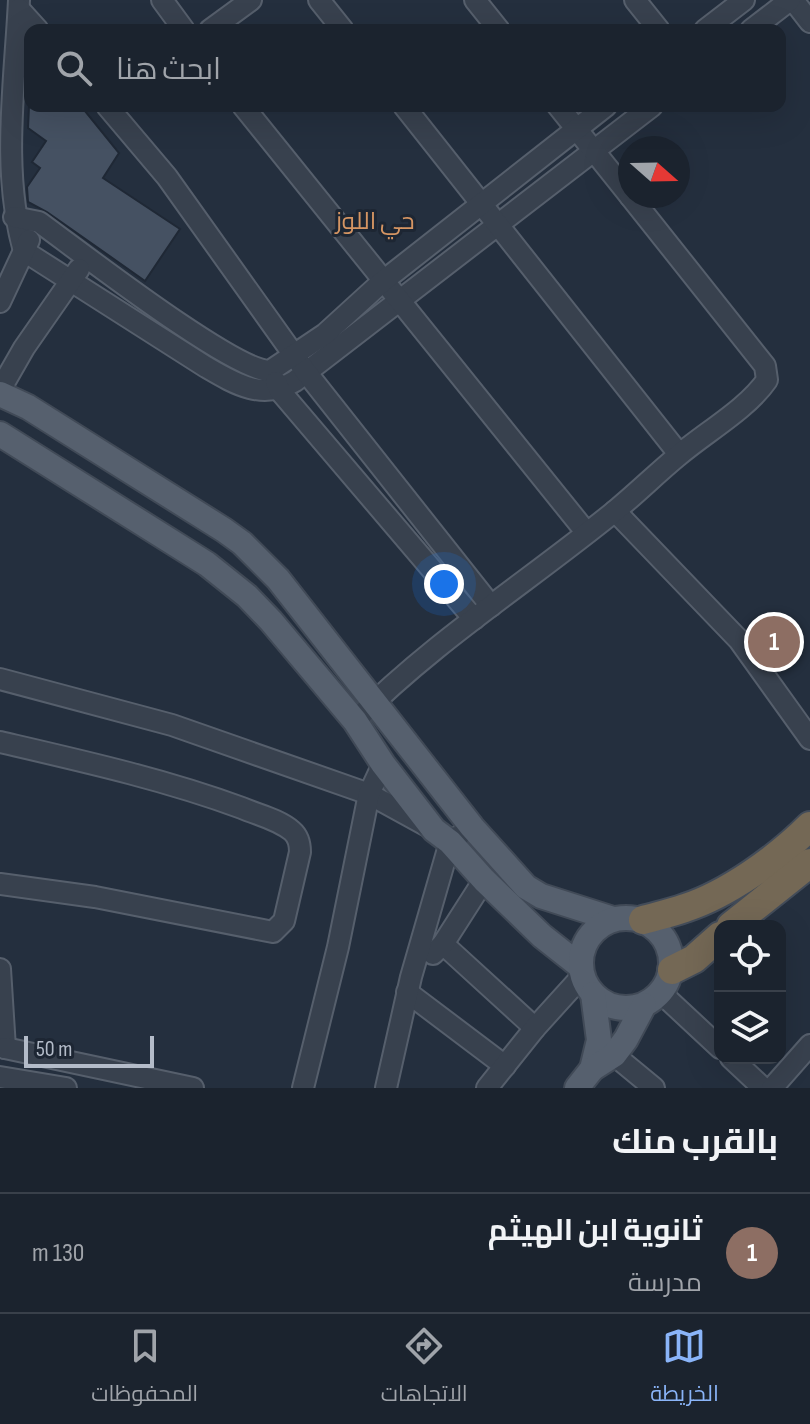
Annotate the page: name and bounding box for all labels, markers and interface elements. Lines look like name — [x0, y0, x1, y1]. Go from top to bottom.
search box — [24, 24, 786, 112]
icon: search — [52, 46, 96, 90]
text: ابحث هنا — [116, 52, 221, 88]
north arrow — [618, 136, 690, 208]
district label: حي اللوز — [334, 207, 414, 240]
your location — [424, 564, 464, 604]
pin: 1 — [748, 612, 800, 672]
map controls — [714, 920, 786, 1064]
button: locate — [714, 920, 786, 992]
button: layers — [714, 992, 786, 1064]
scale bar — [24, 1032, 154, 1068]
text: 50 m — [36, 1036, 72, 1063]
text: بالقرب منك — [612, 1122, 778, 1163]
text: ثانوية ابن الهيثم — [488, 1213, 702, 1249]
text: 130 m — [32, 1238, 84, 1269]
text: 1 — [747, 1238, 757, 1269]
text: مدرسة — [628, 1268, 702, 1299]
tab: المحفوظات — [91, 1324, 198, 1414]
tab: الاتجاهات — [381, 1324, 468, 1414]
tab: الخريطة — [650, 1324, 719, 1414]

